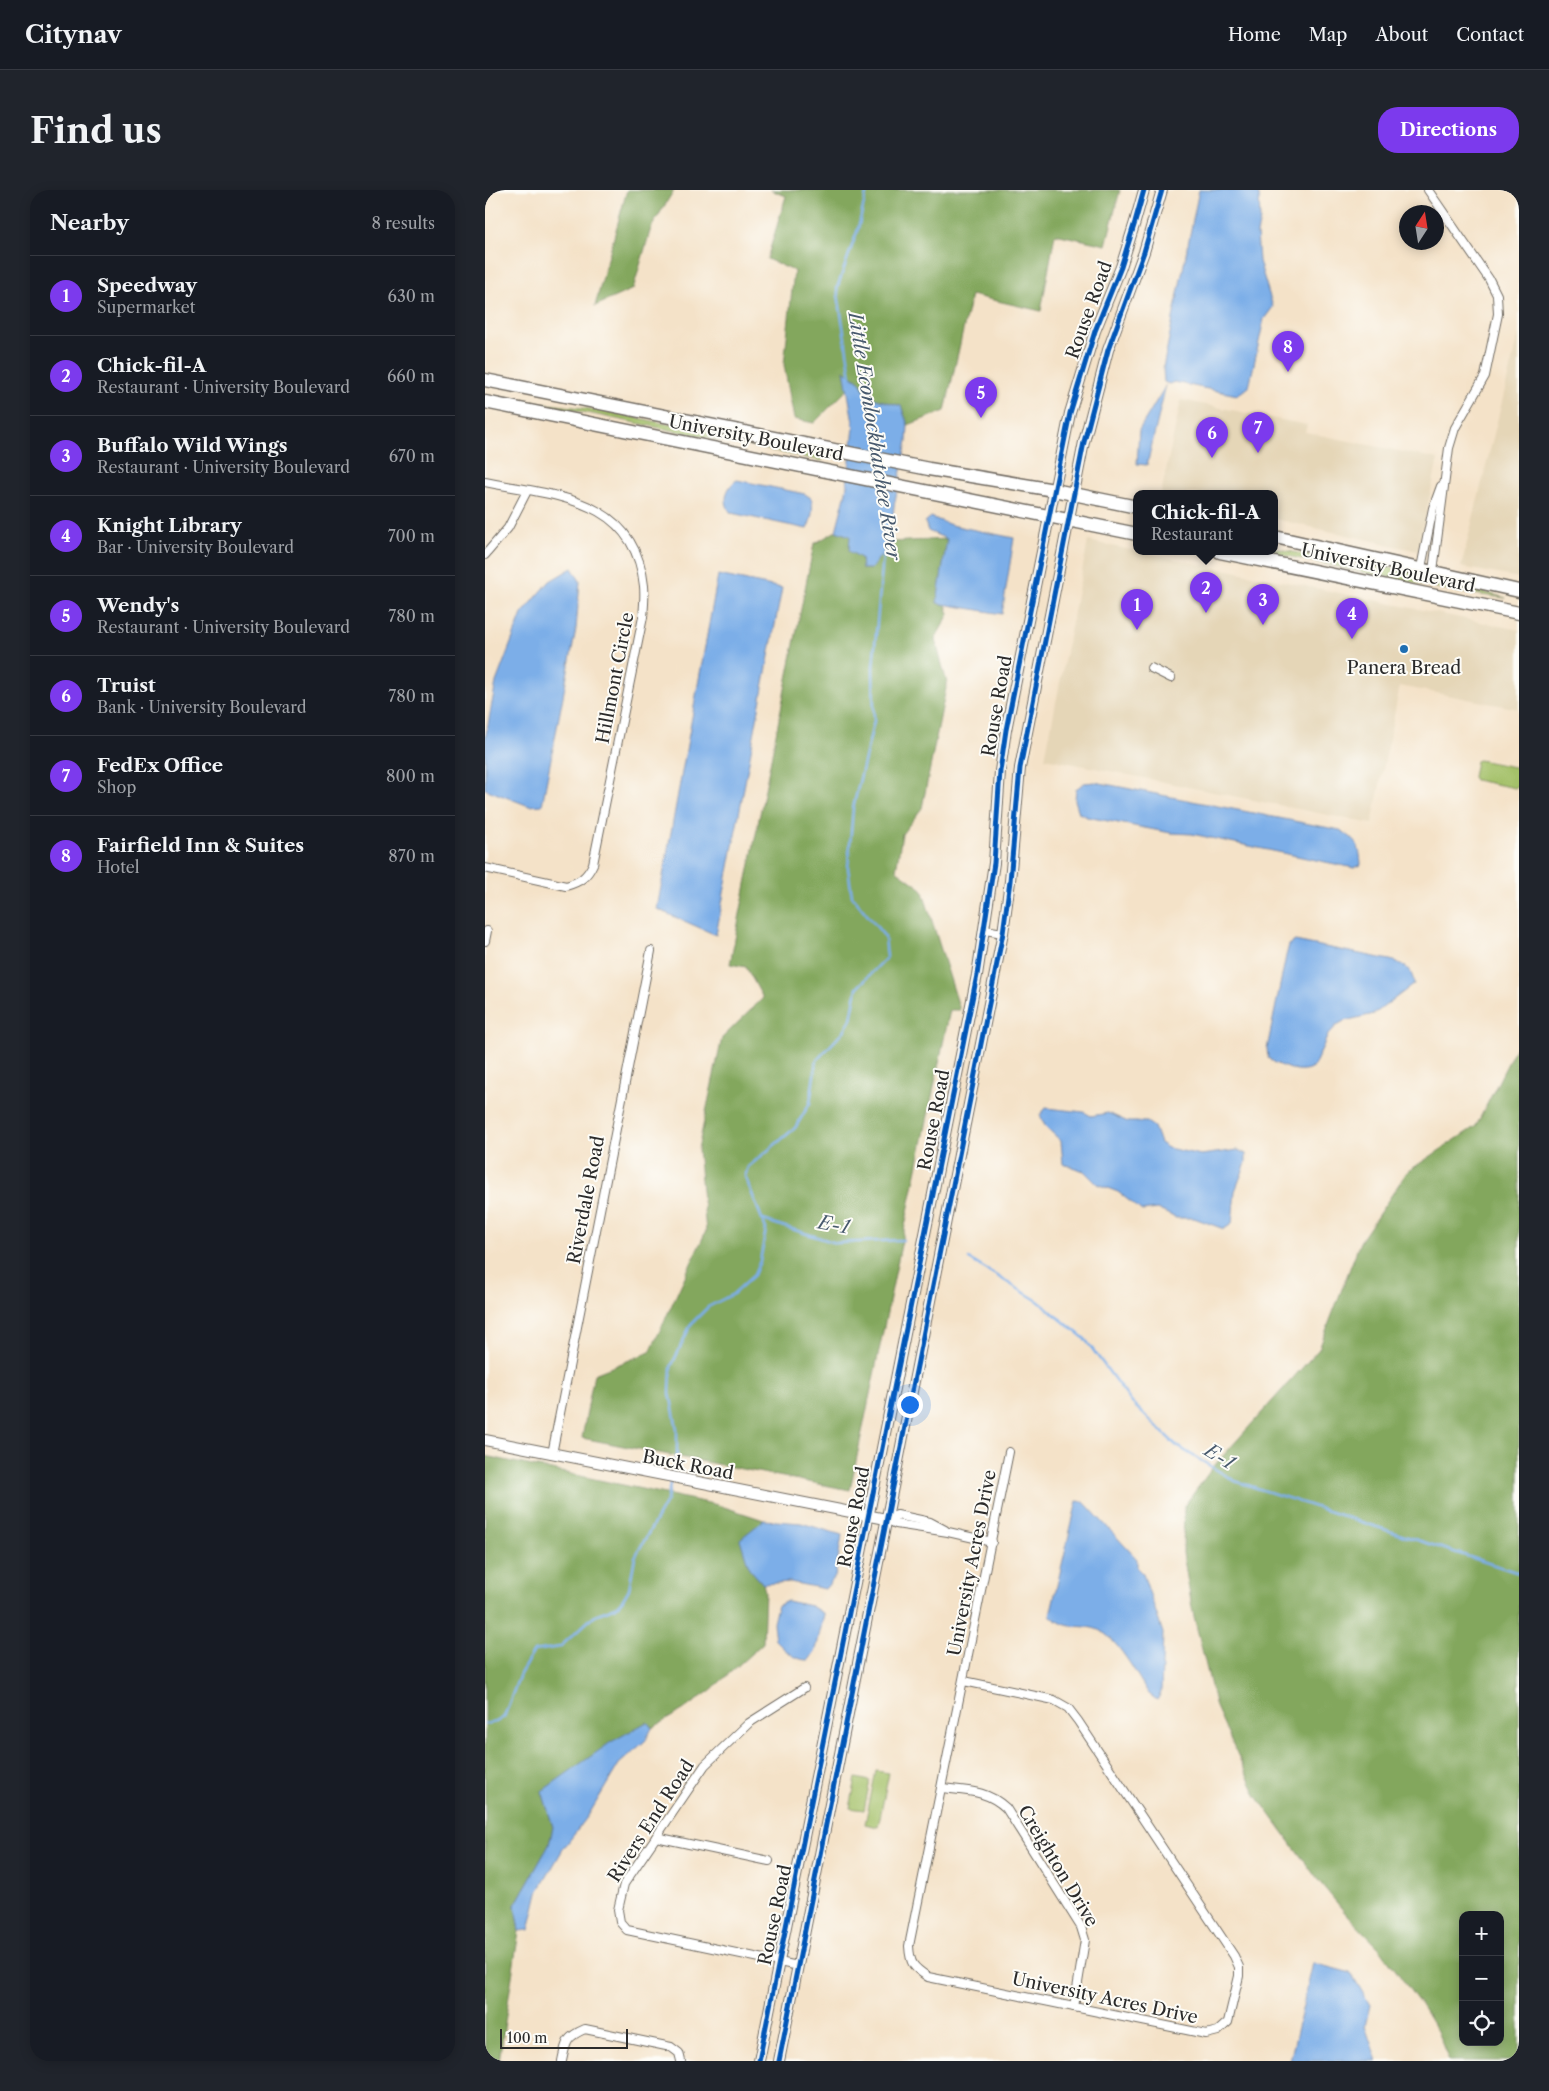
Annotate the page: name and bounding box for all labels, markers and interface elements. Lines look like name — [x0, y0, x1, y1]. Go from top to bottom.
text: Citynav — [25, 20, 122, 49]
text: Home — [1228, 24, 1281, 46]
text: Map — [1309, 24, 1347, 46]
text: About — [1375, 24, 1428, 46]
text: Contact — [1456, 24, 1524, 46]
button: Directions — [1378, 107, 1519, 153]
text: Find us — [30, 109, 162, 152]
north arrow — [1399, 205, 1444, 250]
text: Nearby — [50, 210, 129, 235]
text: 8 results — [372, 213, 435, 233]
street label: Rouse Road — [1061, 258, 1117, 362]
text: Speedway — [97, 274, 197, 297]
text: 1 — [62, 286, 70, 306]
text: 630 m — [388, 286, 435, 306]
text: Supermarket — [97, 297, 195, 317]
water label: Little Econlockhatchee River — [843, 308, 906, 563]
pin: 8 — [1272, 331, 1304, 372]
text: Chick-fil-A — [97, 354, 206, 377]
text: 2 — [61, 366, 71, 386]
text: 660 m — [387, 366, 435, 386]
text: Restaurant · University Boulevard — [97, 377, 350, 397]
pin: 5 — [965, 377, 997, 418]
street label: University Boulevard — [667, 410, 845, 466]
pin: 7 — [1242, 412, 1274, 453]
pin: 6 — [1196, 417, 1228, 458]
text: Buffalo Wild Wings — [97, 434, 288, 457]
text: 3 — [61, 446, 71, 466]
text: 670 m — [389, 446, 435, 466]
text: Restaurant · University Boulevard — [97, 457, 350, 477]
popup — [1133, 490, 1278, 555]
text: Chick-fil-A — [1151, 501, 1260, 524]
text: Knight Library — [97, 514, 242, 537]
text: Restaurant — [1151, 524, 1233, 544]
text: 4 — [61, 526, 71, 546]
text: 700 m — [388, 526, 435, 546]
text: Bar · University Boulevard — [97, 537, 294, 557]
street label: University Boulevard — [1299, 539, 1477, 597]
pin: 2 — [1190, 572, 1222, 613]
pin: 3 — [1247, 584, 1279, 625]
pin: 1 — [1121, 589, 1153, 630]
text: Wendy's — [97, 594, 179, 617]
pin: 4 — [1336, 598, 1368, 639]
text: 5 — [62, 606, 70, 626]
text: 780 m — [388, 606, 435, 626]
street label: Hillmont Circle — [591, 610, 639, 746]
text: Restaurant · University Boulevard — [97, 617, 350, 637]
marker: Panera Bread — [1398, 643, 1410, 655]
street label: Rouse Road — [977, 654, 1017, 758]
place label: Panera Bread — [1347, 657, 1461, 679]
text: Truist — [97, 674, 156, 697]
text: 6 — [61, 686, 71, 706]
text: 780 m — [388, 686, 435, 706]
text: Bank · University Boulevard — [97, 697, 306, 717]
text: FedEx Office — [97, 754, 223, 777]
text: 7 — [62, 766, 70, 786]
text: 800 m — [386, 766, 435, 786]
text: Shop — [97, 777, 136, 797]
text: Fairfield Inn & Suites — [97, 834, 304, 857]
text: 8 — [61, 846, 71, 866]
text: 870 m — [388, 846, 435, 866]
text: Hotel — [97, 857, 140, 877]
street label: Rouse Road — [913, 1068, 955, 1172]
street label: Riverdale Road — [563, 1134, 609, 1266]
water label: E-1 — [814, 1210, 852, 1239]
your location — [897, 1392, 923, 1418]
water label: E-1 — [1199, 1437, 1240, 1475]
street label: Buck Road — [641, 1445, 736, 1485]
street label: Rouse Road — [833, 1465, 875, 1569]
street label: University Acres Drive — [943, 1468, 1001, 1658]
street label: Rivers End Road — [603, 1755, 699, 1887]
street label: Creighton Drive — [1013, 1801, 1103, 1931]
street label: Rouse Road — [754, 1863, 796, 1967]
map controls — [1459, 1911, 1504, 2046]
button: + — [1459, 1911, 1504, 1956]
button: − — [1459, 1956, 1504, 2001]
street label: University Acres Drive — [1010, 1968, 1200, 2028]
button: locate — [1459, 2001, 1504, 2046]
scale bar — [500, 2026, 627, 2049]
text: 100 m — [507, 2029, 547, 2047]

